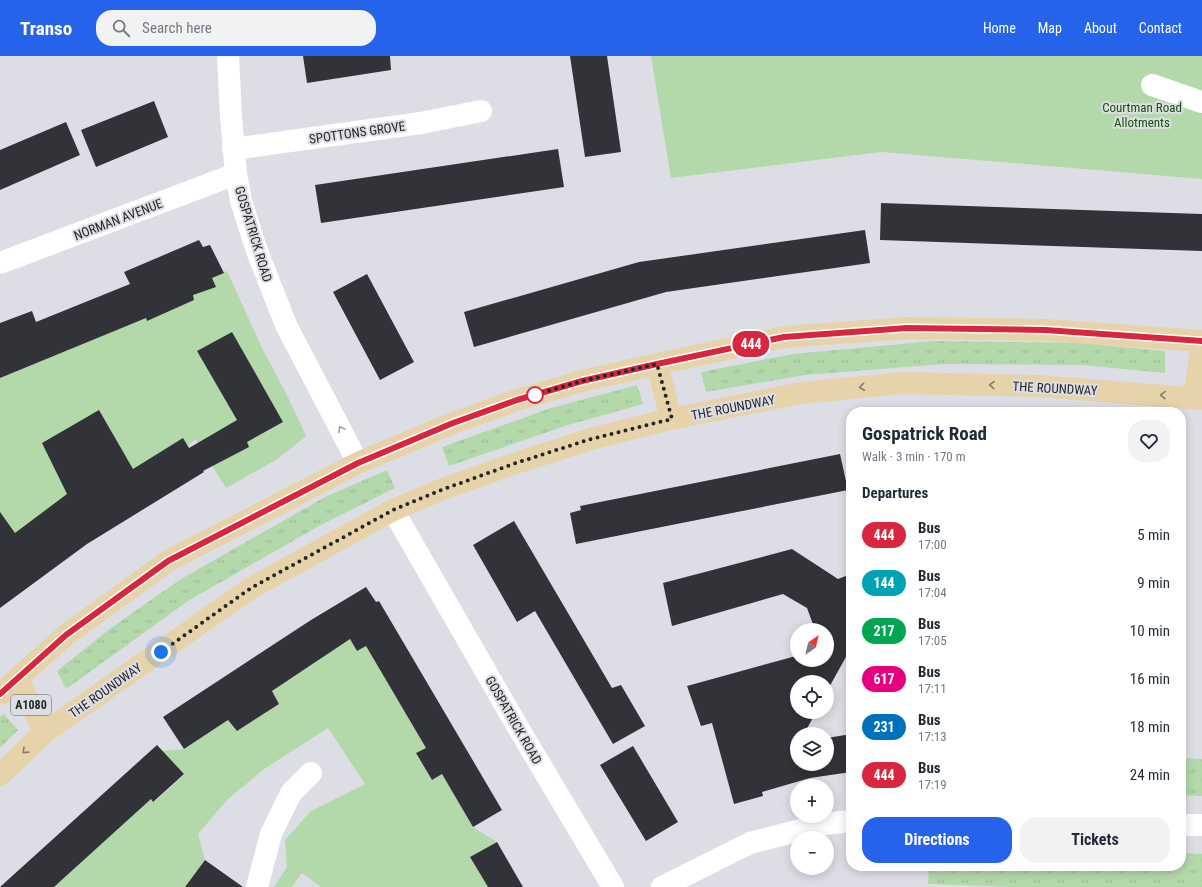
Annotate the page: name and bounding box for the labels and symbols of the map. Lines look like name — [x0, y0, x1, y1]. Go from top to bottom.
park label: Courtman Road Allotments — [1102, 100, 1182, 130]
street label: SPOTTONS GROVE — [308, 118, 406, 147]
street label: GOSPATRICK ROAD — [232, 185, 275, 284]
street label: NORMAN AVENUE — [72, 196, 165, 243]
line badge: 444 — [728, 331, 774, 357]
street label: THE ROUNDWAY — [1012, 379, 1098, 398]
one-way arrow — [989, 381, 995, 389]
one-way arrow — [859, 382, 865, 391]
unlabelled marker — [526, 386, 544, 404]
one-way arrow — [1160, 391, 1166, 400]
street label: THE ROUNDWAY — [690, 392, 776, 423]
one-way arrow — [338, 425, 345, 433]
north arrow — [790, 623, 834, 667]
your location — [151, 642, 171, 662]
street label: THE ROUNDWAY — [66, 660, 145, 721]
street label: GOSPATRICK ROAD — [482, 674, 545, 767]
road number: A1080 — [11, 695, 51, 715]
one-way arrow — [22, 746, 30, 754]

